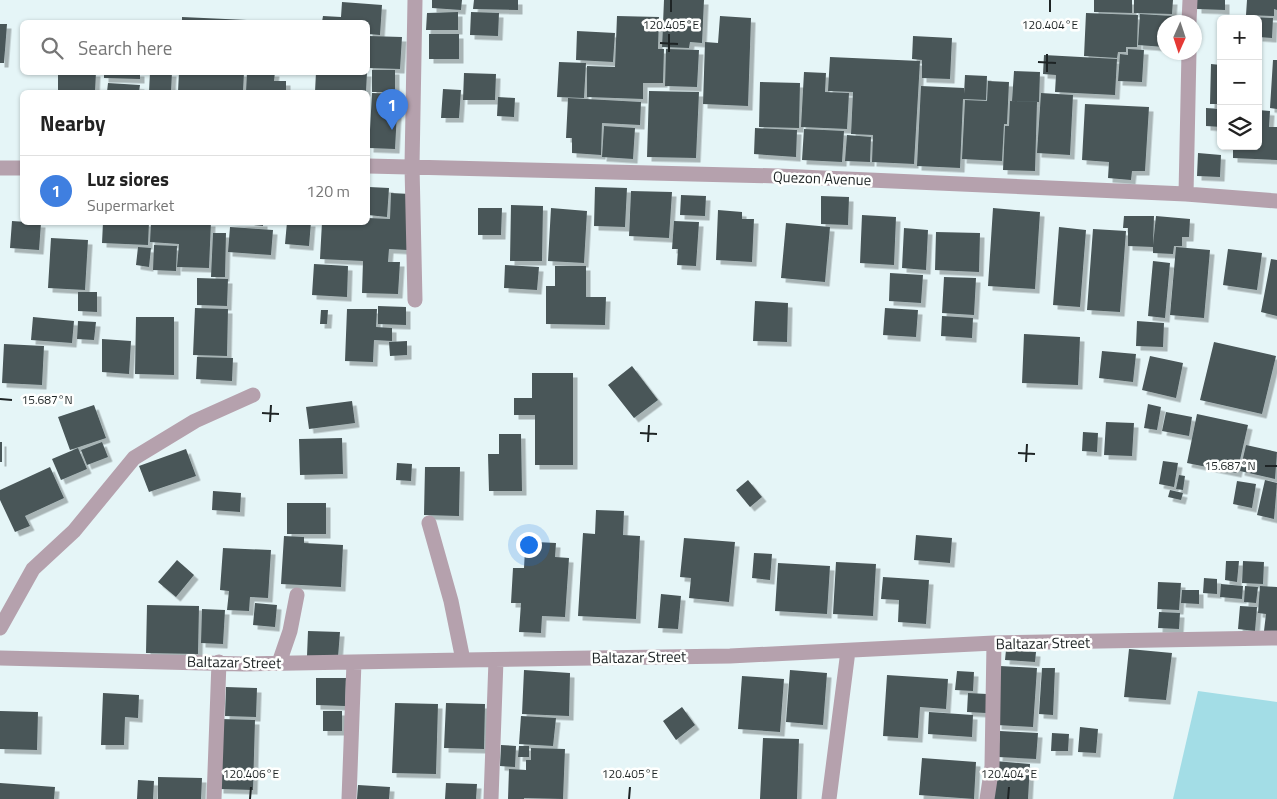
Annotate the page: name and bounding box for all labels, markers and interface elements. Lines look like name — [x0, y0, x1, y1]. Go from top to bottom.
text: 120.405°E — [643, 15, 699, 34]
text: 120.404°E — [1022, 15, 1078, 34]
north arrow — [1157, 15, 1202, 60]
map controls — [1217, 15, 1262, 150]
button: + — [1217, 15, 1262, 60]
search box — [20, 20, 370, 75]
text: Search here — [78, 33, 172, 62]
icon: search — [38, 34, 66, 62]
button: − — [1217, 60, 1262, 105]
pin: 1 — [376, 89, 408, 130]
button: layers — [1217, 105, 1262, 150]
text: Nearby — [40, 107, 105, 139]
text: Luz siores — [87, 164, 169, 193]
street label: Quezon Avenue — [772, 165, 872, 191]
text: 1 — [52, 179, 60, 203]
text: 120 m — [306, 179, 350, 203]
text: Supermarket — [87, 193, 174, 217]
text: 15.687°N — [21, 390, 73, 409]
text: 15.687°N — [1204, 456, 1256, 475]
your location — [516, 532, 542, 558]
street label: Baltazar Street — [996, 631, 1091, 655]
street label: Baltazar Street — [592, 645, 687, 669]
street label: Baltazar Street — [187, 650, 282, 674]
text: 120.406°E — [223, 764, 279, 783]
text: 120.405°E — [602, 764, 658, 783]
text: 120.404°E — [981, 764, 1037, 783]

